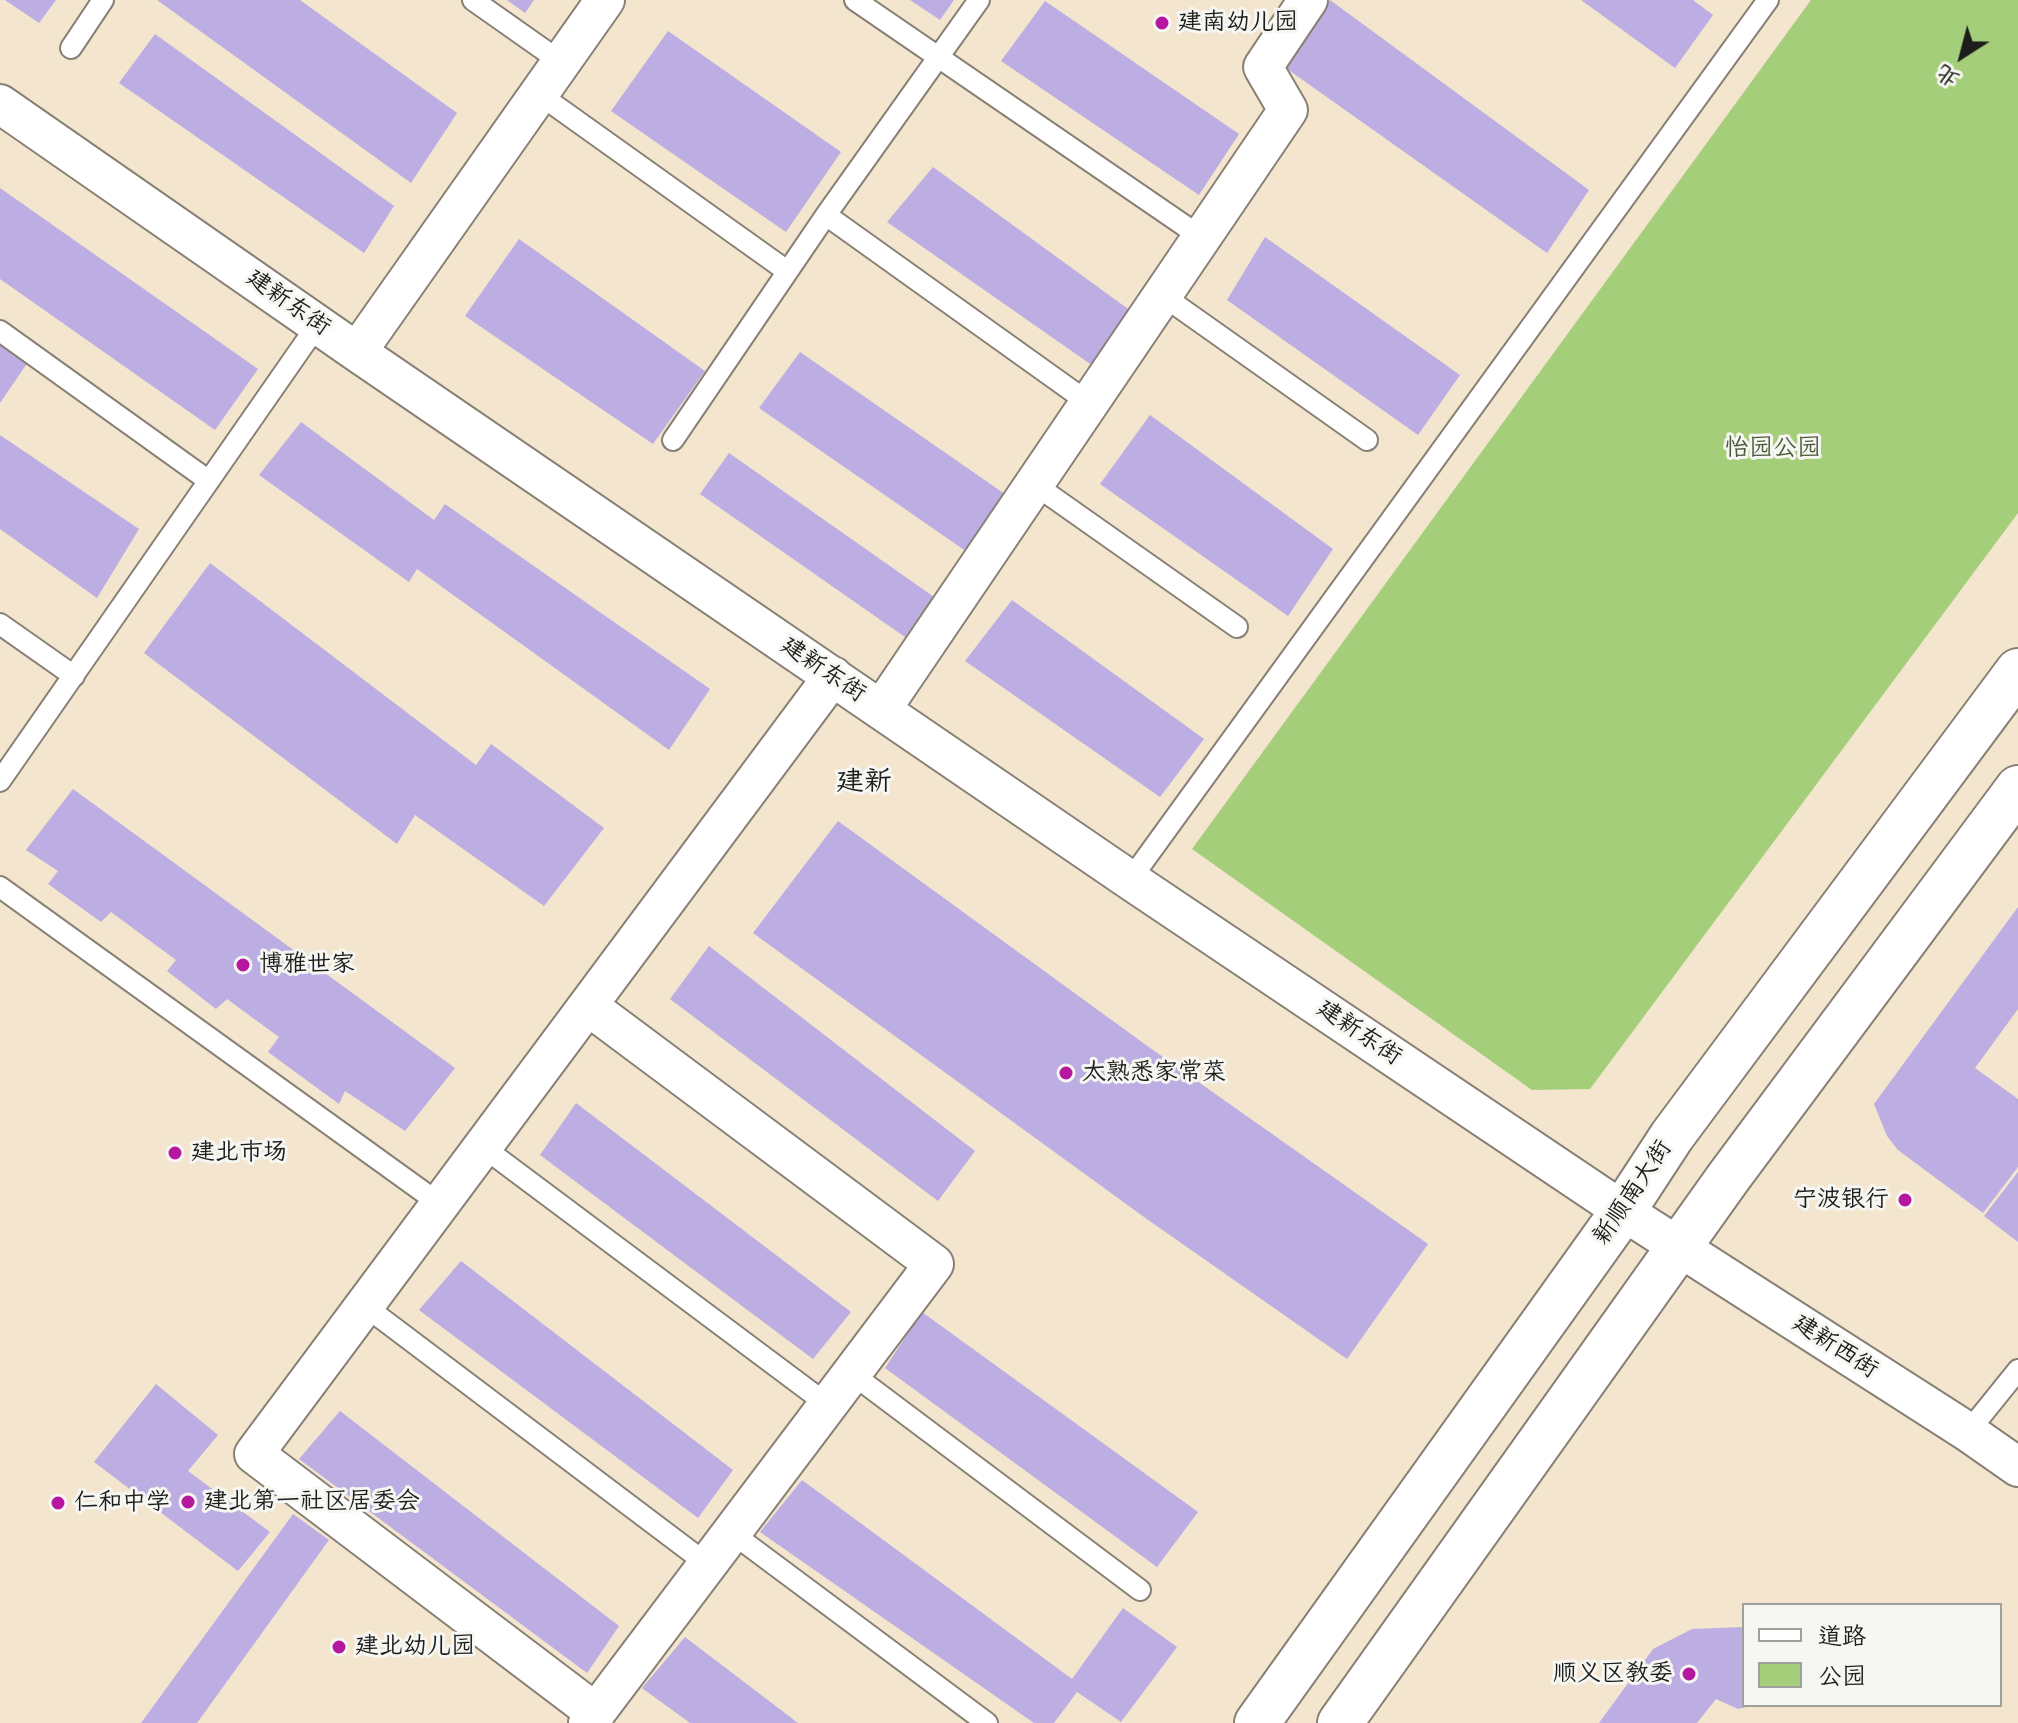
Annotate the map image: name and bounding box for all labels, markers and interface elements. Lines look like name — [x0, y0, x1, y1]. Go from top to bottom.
place label: 建南幼儿园 — [1178, 9, 1298, 37]
marker: 建南幼儿园 — [1153, 14, 1171, 32]
north arrow — [1922, 16, 2002, 96]
text: 北 — [1931, 58, 1964, 93]
street label: 建新东街 — [240, 264, 336, 342]
park label: 怡园公园 — [1725, 435, 1821, 463]
street label: 建新东街 — [775, 631, 871, 709]
district label: 建新 — [836, 766, 892, 800]
place label: 博雅世家 — [259, 951, 355, 979]
marker: 博雅世家 — [234, 956, 252, 974]
street label: 建新东街 — [1311, 994, 1407, 1072]
place label: 太熟悉家常菜 — [1082, 1059, 1226, 1087]
marker: 太熟悉家常菜 — [1057, 1064, 1075, 1082]
street label: 新顺南大街 — [1588, 1135, 1678, 1251]
place label: 建北市场 — [191, 1139, 287, 1167]
marker: 建北市场 — [166, 1144, 184, 1162]
place label: 宁波银行 — [1793, 1186, 1889, 1214]
marker: 宁波银行 — [1896, 1191, 1914, 1209]
street label: 建新西街 — [1787, 1309, 1883, 1385]
place label: 建北第一社区居委会 — [204, 1488, 420, 1516]
place label: 仁和中学 — [74, 1489, 170, 1517]
marker: 建北第一社区居委会 — [179, 1493, 197, 1511]
marker: 仁和中学 — [49, 1494, 67, 1512]
legend — [1742, 1603, 2002, 1707]
text: 道路 — [1818, 1622, 1866, 1651]
place label: 建北幼儿园 — [355, 1633, 475, 1661]
marker: 建北幼儿园 — [330, 1638, 348, 1656]
place label: 顺义区教委 — [1553, 1660, 1673, 1688]
text: 公园 — [1818, 1662, 1866, 1691]
marker: 顺义区教委 — [1680, 1665, 1698, 1683]

